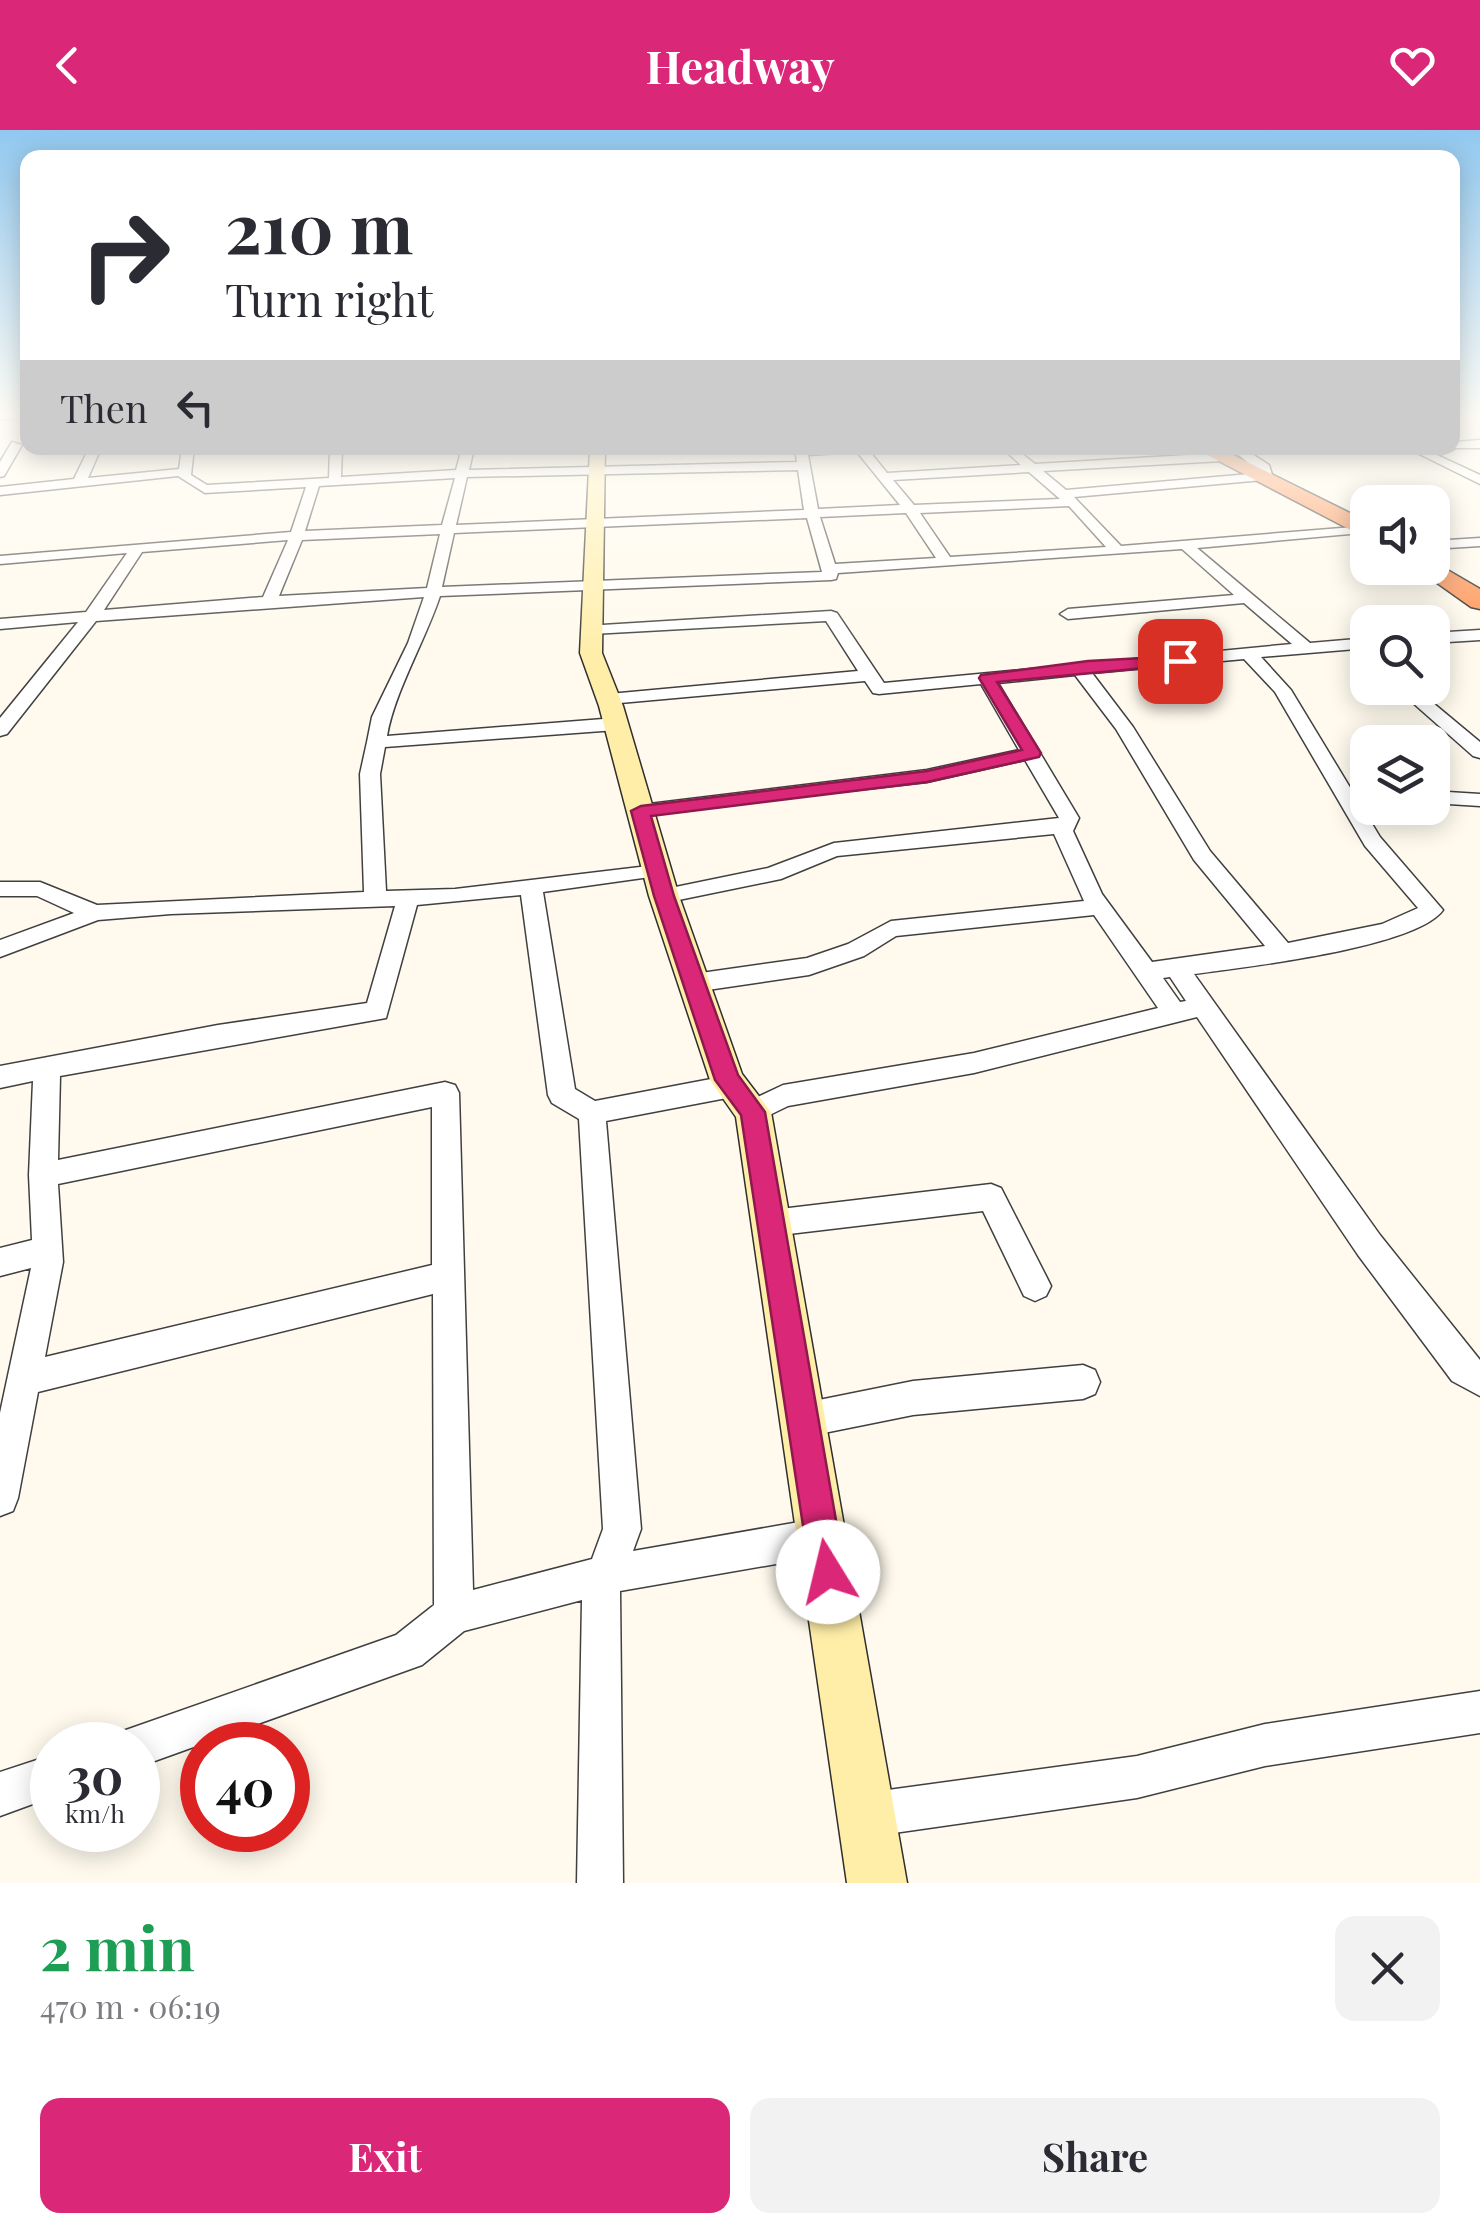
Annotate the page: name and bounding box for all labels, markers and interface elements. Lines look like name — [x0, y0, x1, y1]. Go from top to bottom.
text: Headway — [645, 35, 835, 95]
icon: back — [40, 38, 95, 93]
icon: heart — [1385, 38, 1440, 93]
text: 210 m — [225, 178, 413, 272]
icon: right — [60, 190, 190, 320]
text: Turn right — [225, 268, 433, 328]
icon: left — [168, 380, 223, 435]
text: Then — [60, 382, 148, 433]
map controls — [1350, 485, 1450, 825]
button: sound — [1350, 485, 1450, 585]
button: search — [1350, 605, 1450, 705]
pin — [1138, 619, 1223, 704]
icon: arrive — [1153, 634, 1208, 689]
button: layers — [1350, 725, 1450, 825]
position arrow — [776, 1520, 880, 1624]
speed limit sign: 40 — [180, 1722, 310, 1852]
text: 30 — [67, 1741, 123, 1808]
text: km/h — [65, 1796, 125, 1829]
text: 2 min — [40, 1906, 195, 1986]
button: close — [1335, 1916, 1440, 2021]
text: 470 m · 06:19 — [40, 1984, 221, 2027]
button: Exit — [40, 2098, 730, 2213]
button: Share — [750, 2098, 1440, 2213]

